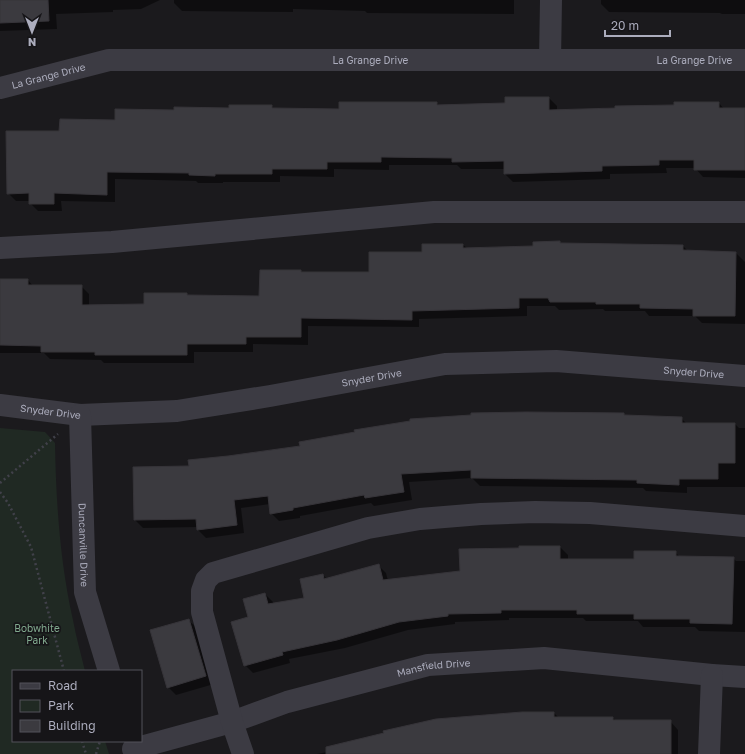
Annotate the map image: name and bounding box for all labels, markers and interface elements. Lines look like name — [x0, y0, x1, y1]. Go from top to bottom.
north arrow — [12, 12, 52, 52]
scale bar — [605, 12, 670, 38]
text: 20 m — [611, 18, 639, 33]
text: N — [28, 36, 36, 49]
street label: La Grange Drive — [332, 54, 409, 66]
street label: La Grange Drive — [656, 54, 733, 66]
street label: La Grange Drive — [10, 60, 87, 91]
street label: Snyder Drive — [663, 364, 725, 380]
street label: Snyder Drive — [340, 366, 403, 389]
street label: Snyder Drive — [20, 402, 82, 421]
street label: Duncanville Drive — [76, 503, 91, 587]
park label: Bobwhite Park — [14, 622, 60, 646]
street label: Mansfield Drive — [395, 656, 471, 679]
legend — [12, 670, 142, 742]
text: Road — [48, 678, 77, 693]
text: Park — [48, 698, 74, 713]
text: Building — [48, 718, 96, 733]

